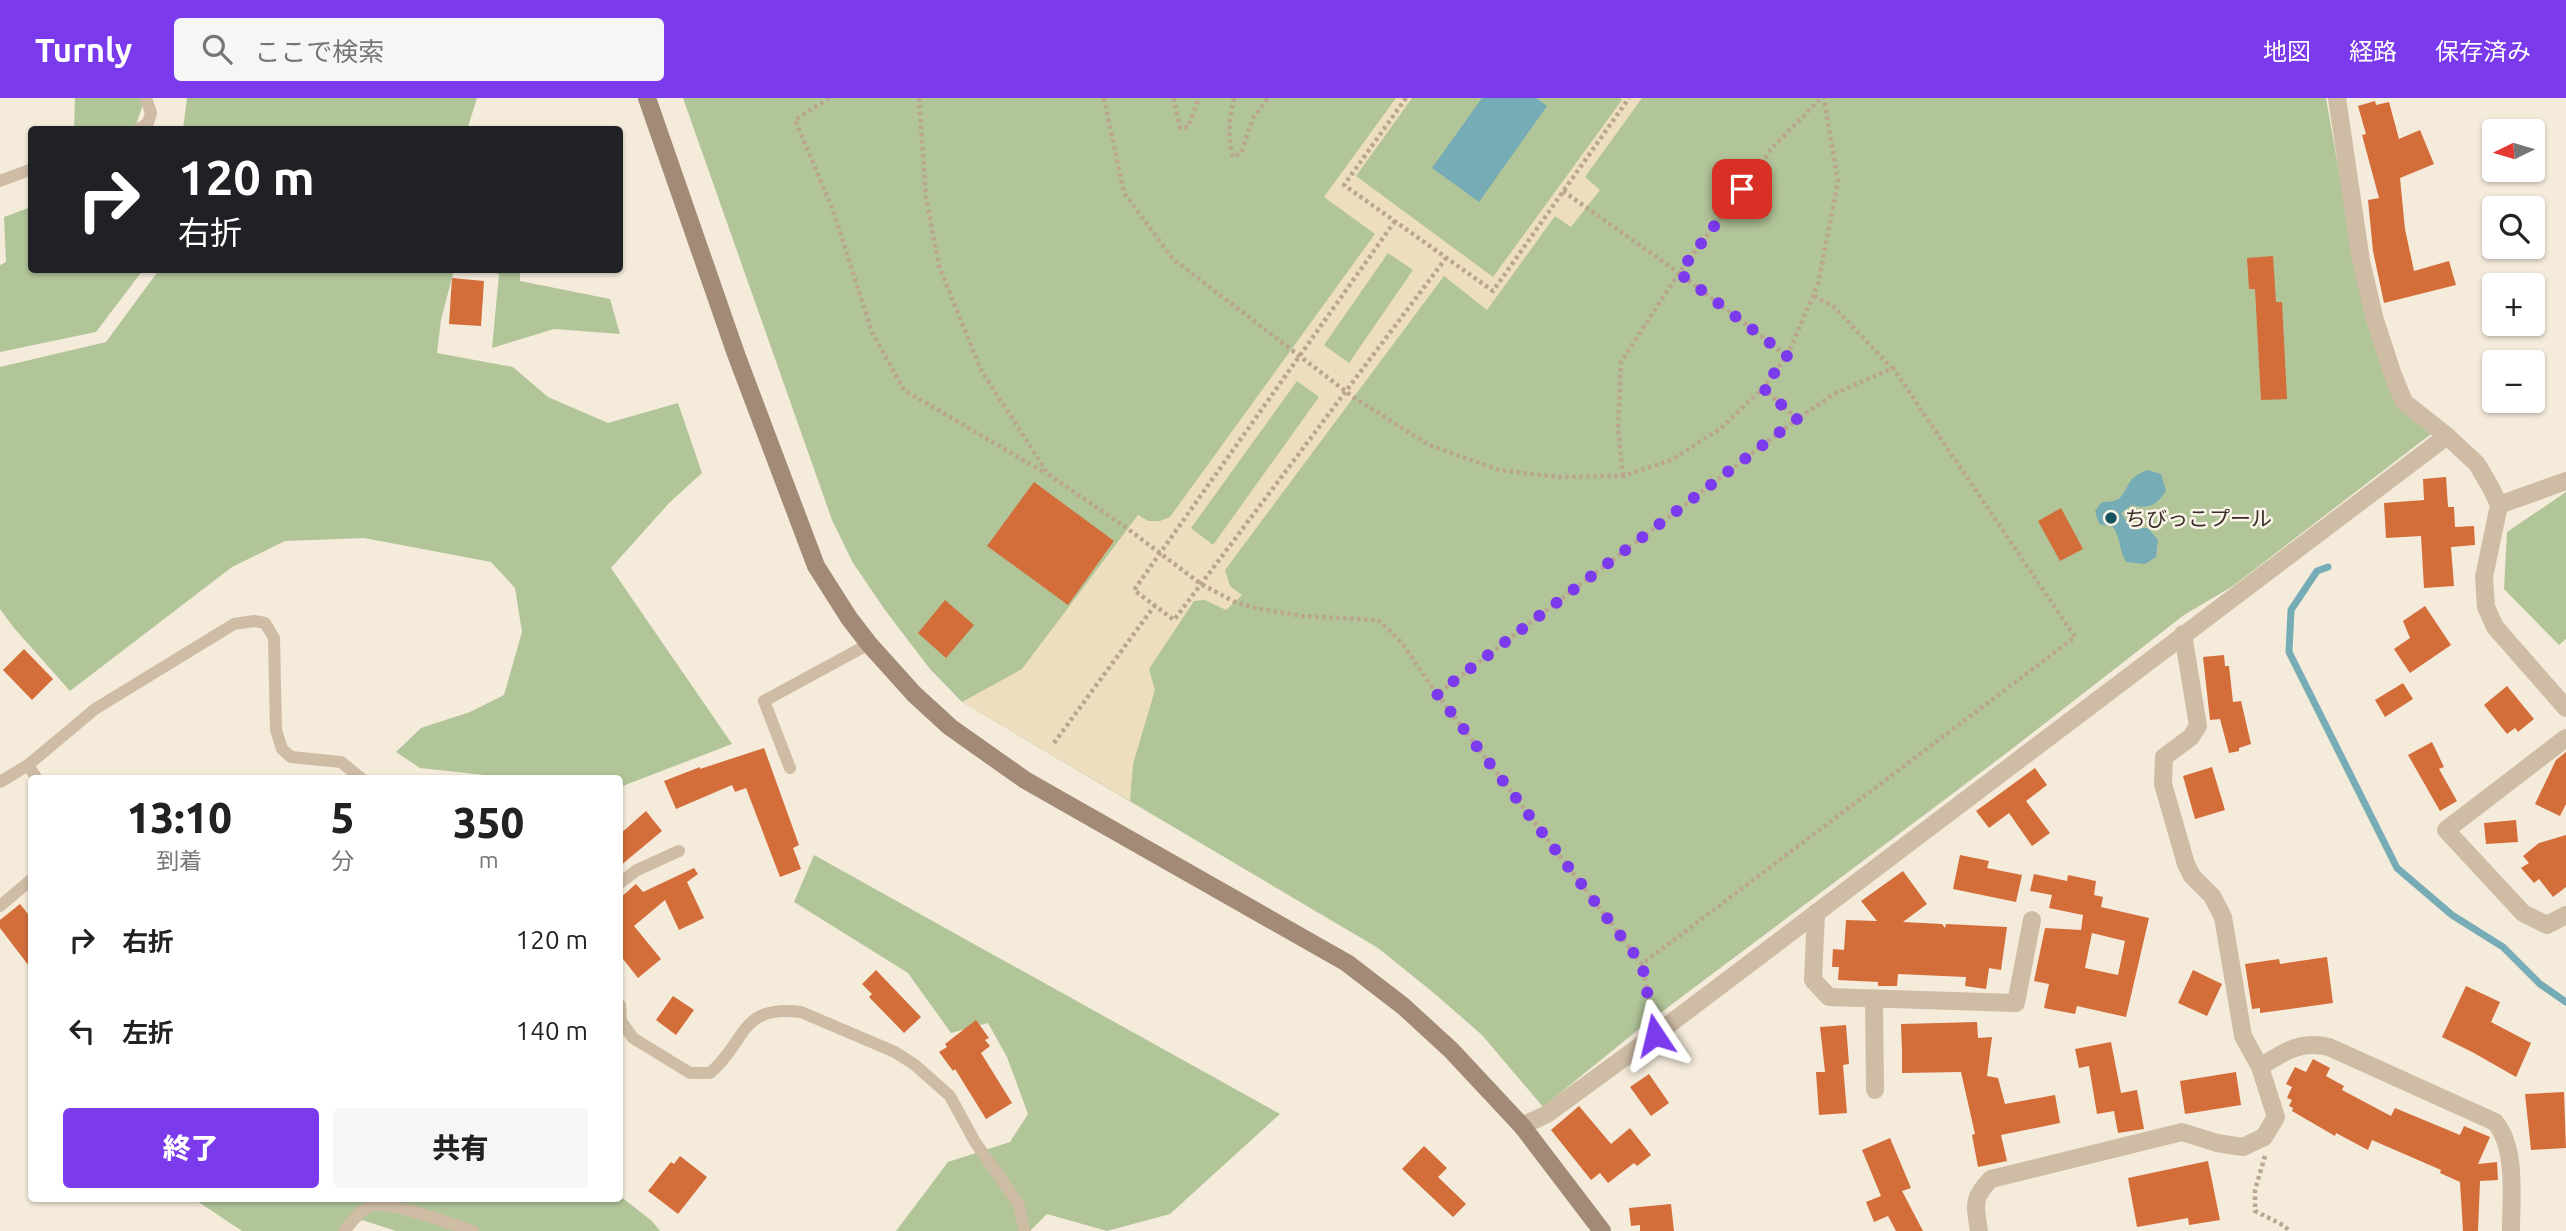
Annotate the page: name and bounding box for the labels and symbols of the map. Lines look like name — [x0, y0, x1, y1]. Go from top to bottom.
north arrow — [2482, 119, 2544, 182]
pin — [1712, 159, 1772, 219]
place label: ちびっこプール — [2125, 506, 2272, 530]
marker: ちびっこプール — [2103, 510, 2119, 526]
position arrow — [1618, 998, 1692, 1072]

